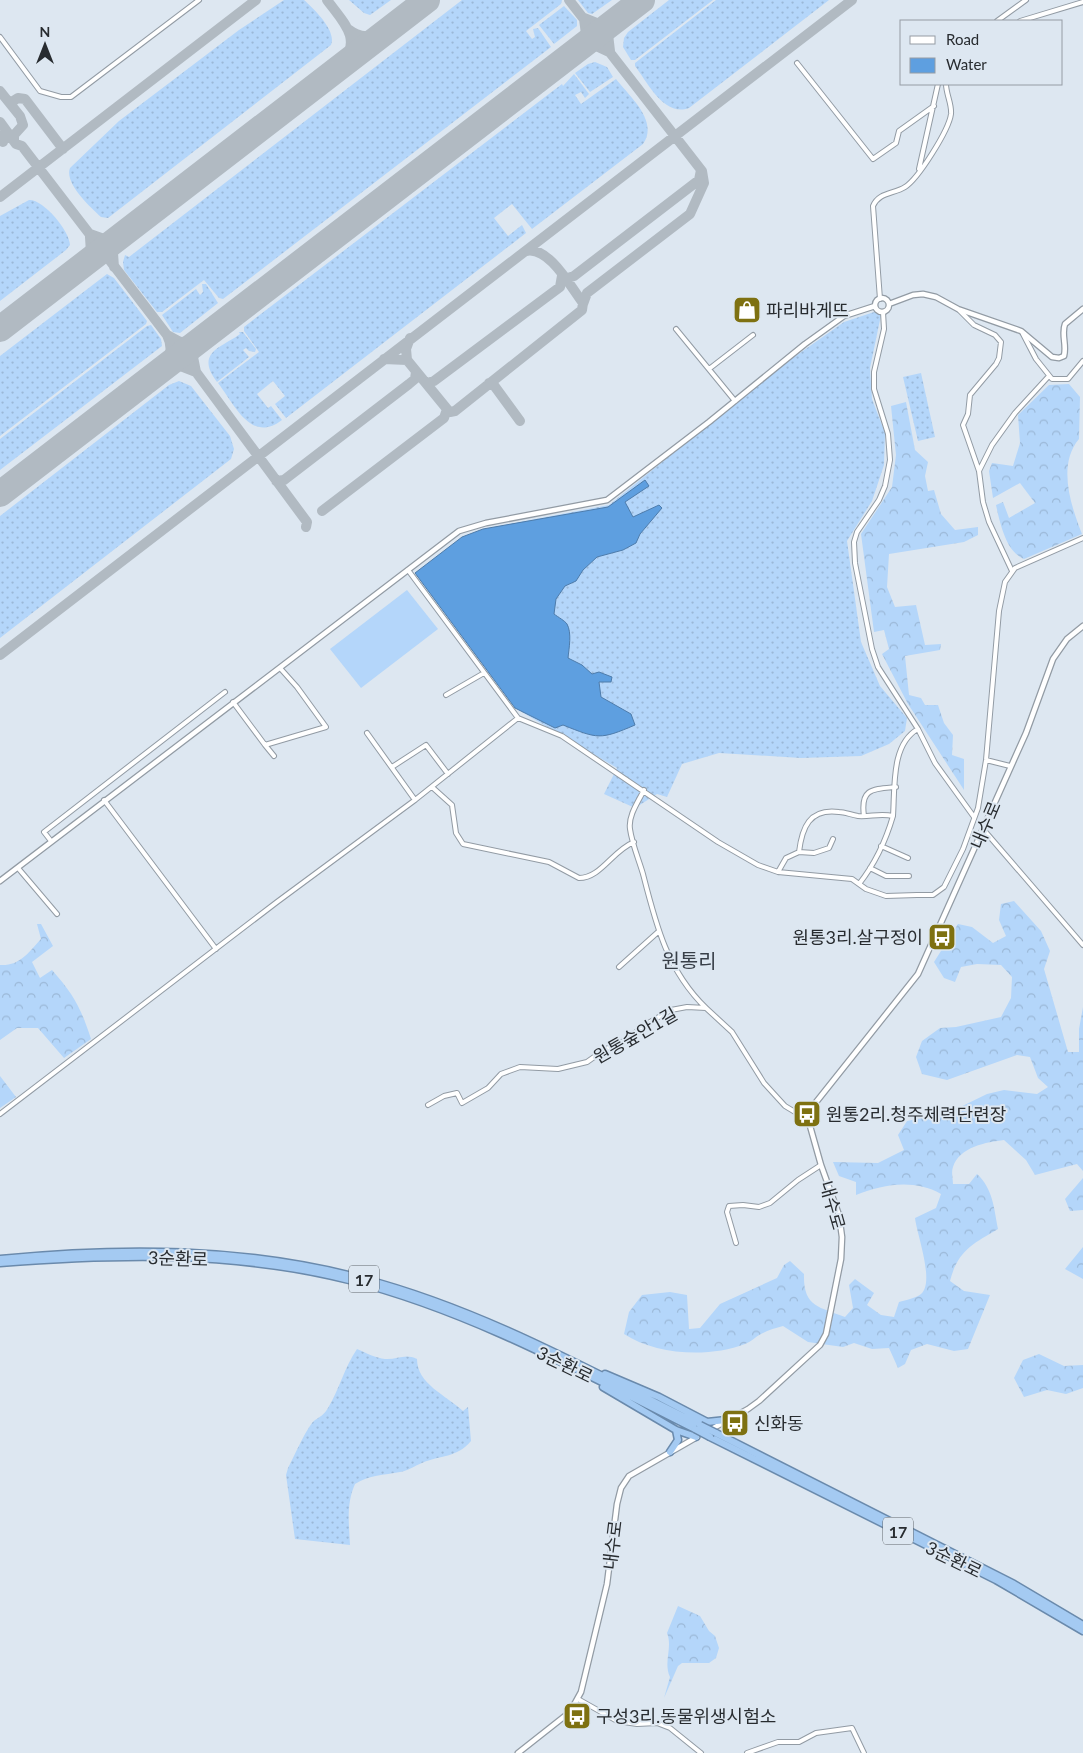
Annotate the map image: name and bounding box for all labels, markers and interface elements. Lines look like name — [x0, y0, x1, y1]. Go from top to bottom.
north arrow — [20, 20, 70, 70]
legend — [900, 20, 1063, 85]
text: N — [40, 23, 50, 40]
text: Road — [946, 30, 979, 48]
text: Water — [946, 55, 987, 73]
shop icon: 파리바게뜨 — [732, 295, 762, 325]
place label: 파리바게뜨 — [766, 299, 849, 321]
street label: 내수로 — [965, 798, 1005, 852]
bus stop icon: 원통3리.살구정이 — [927, 922, 957, 952]
place label: 원통3리.살구정이 — [792, 926, 923, 948]
district label: 원통리 — [661, 948, 717, 972]
street label: 원통숲안1길 — [589, 1002, 681, 1068]
bus stop icon: 원통2리.청주체력단련장 — [792, 1099, 822, 1129]
place label: 원통2리.청주체력단련장 — [826, 1103, 1006, 1125]
street label: 내수로 — [816, 1178, 850, 1232]
street label: 3순환로 — [148, 1246, 208, 1270]
road number: 17 — [349, 1266, 379, 1292]
street label: 3순환로 — [533, 1341, 597, 1387]
bus stop icon: 신화동 — [720, 1408, 750, 1438]
place label: 신화동 — [754, 1412, 804, 1434]
road number: 17 — [883, 1518, 913, 1544]
street label: 내수로 — [598, 1519, 626, 1571]
street label: 3순환로 — [922, 1536, 986, 1582]
bus stop icon: 구성3리.동물위생시험소 — [562, 1701, 592, 1731]
place label: 구성3리.동물위생시험소 — [596, 1705, 776, 1727]

